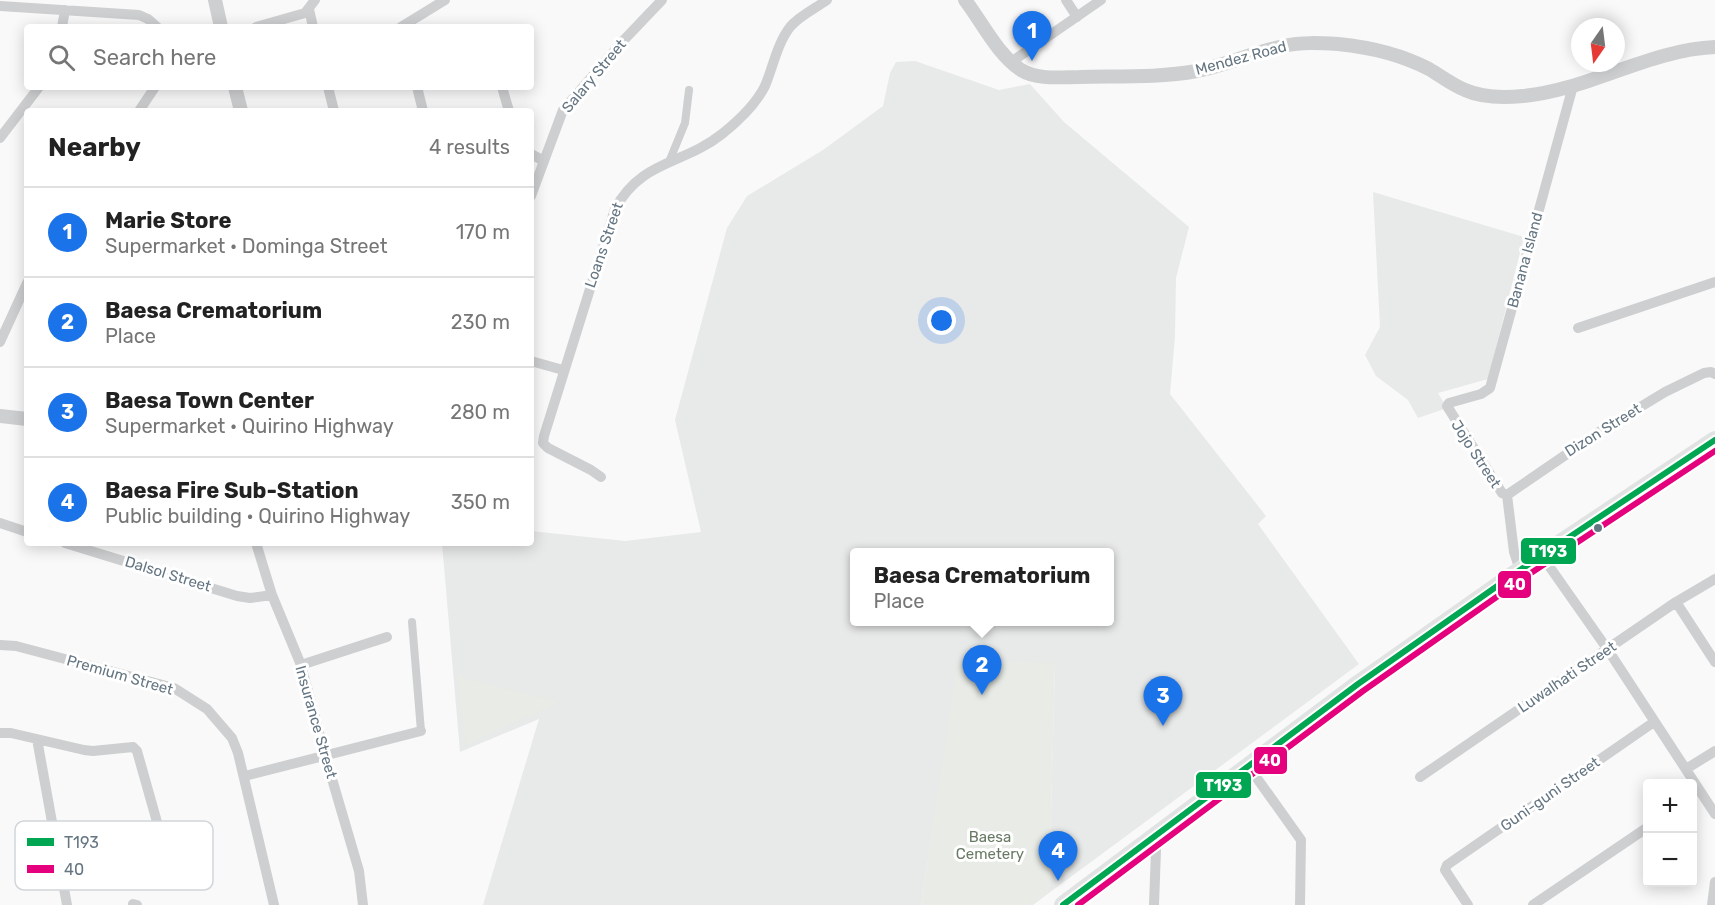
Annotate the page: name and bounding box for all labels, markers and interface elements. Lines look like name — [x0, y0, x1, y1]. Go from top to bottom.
pin: 1 — [1012, 11, 1052, 61]
north arrow — [1571, 18, 1625, 72]
search box — [24, 24, 534, 90]
street label: Salary Street — [558, 36, 630, 116]
street label: Mendez Road — [1193, 37, 1289, 79]
icon: search — [45, 41, 78, 74]
text: Search here — [93, 44, 216, 71]
text: Nearby — [48, 132, 141, 163]
text: 4 results — [429, 135, 510, 159]
street label: Loans Street — [581, 200, 627, 290]
text: Marie Store — [105, 207, 232, 234]
street label: Banana Island — [1504, 210, 1546, 310]
text: 1 — [63, 220, 72, 244]
text: 170 m — [456, 220, 510, 244]
text: Supermarket · Dominga Street — [105, 234, 388, 258]
text: Baesa Crematorium — [105, 297, 322, 324]
your location — [927, 306, 956, 335]
text: 2 — [61, 310, 74, 334]
text: 230 m — [451, 310, 510, 334]
text: Place — [105, 324, 156, 348]
text: Baesa Town Center — [105, 387, 314, 414]
street label: Dizon Street — [1562, 399, 1644, 460]
text: 3 — [61, 400, 74, 424]
text: 280 m — [450, 400, 510, 424]
text: Supermarket · Quirino Highway — [105, 414, 394, 438]
street label: Jojo Street — [1447, 417, 1505, 492]
text: Baesa Fire Sub-Station — [105, 477, 359, 504]
text: 4 — [61, 490, 74, 514]
text: 350 m — [451, 490, 510, 514]
text: Public building · Quirino Highway — [105, 504, 410, 528]
unlabelled marker — [1592, 522, 1604, 534]
line badge: T193 — [1520, 537, 1577, 565]
text: T193 — [1529, 542, 1567, 561]
popup — [850, 548, 1114, 626]
street label: Dalsol Street — [123, 552, 213, 596]
text: Baesa Crematorium — [873, 562, 1091, 589]
line badge: 40 — [1497, 570, 1532, 599]
text: 40 — [1504, 575, 1526, 594]
text: Place — [873, 589, 924, 613]
street label: Luwalhati Street — [1514, 637, 1620, 717]
pin: 2 — [962, 646, 1002, 695]
street label: Premium Street — [65, 651, 175, 699]
street label: Insurance Street — [291, 664, 341, 781]
pin: 3 — [1144, 676, 1182, 726]
line badge: 40 — [1253, 746, 1288, 775]
text: 40 — [1259, 751, 1281, 770]
street label: Guni-guni Street — [1497, 753, 1603, 835]
line badge: T193 — [1195, 771, 1252, 799]
text: T193 — [1204, 776, 1242, 795]
map controls — [1643, 779, 1697, 887]
button: + — [1643, 779, 1697, 833]
legend — [15, 821, 213, 890]
park label: Baesa Cemetery — [956, 828, 1024, 863]
pin: 4 — [1038, 832, 1078, 881]
text: T193 — [64, 833, 99, 852]
button: − — [1643, 833, 1697, 887]
text: 40 — [64, 860, 84, 879]

